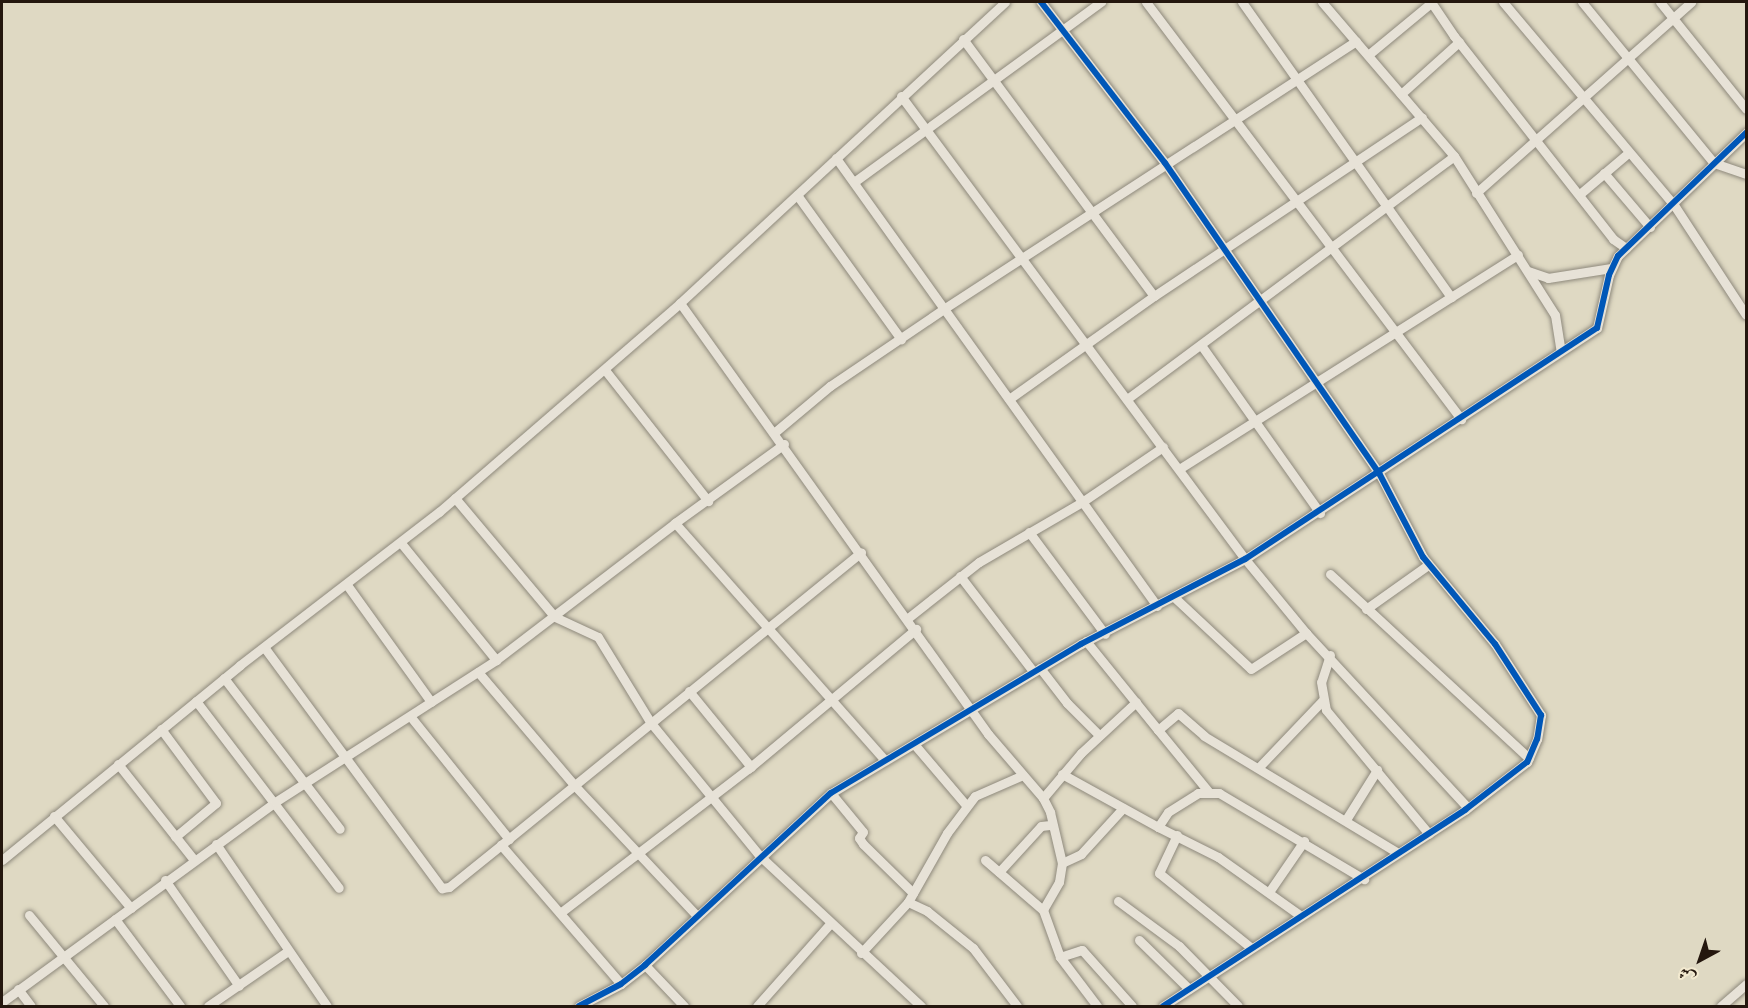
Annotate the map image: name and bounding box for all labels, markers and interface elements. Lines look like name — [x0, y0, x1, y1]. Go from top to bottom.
north arrow — [1670, 930, 1730, 990]
text: ش — [1675, 960, 1702, 988]

